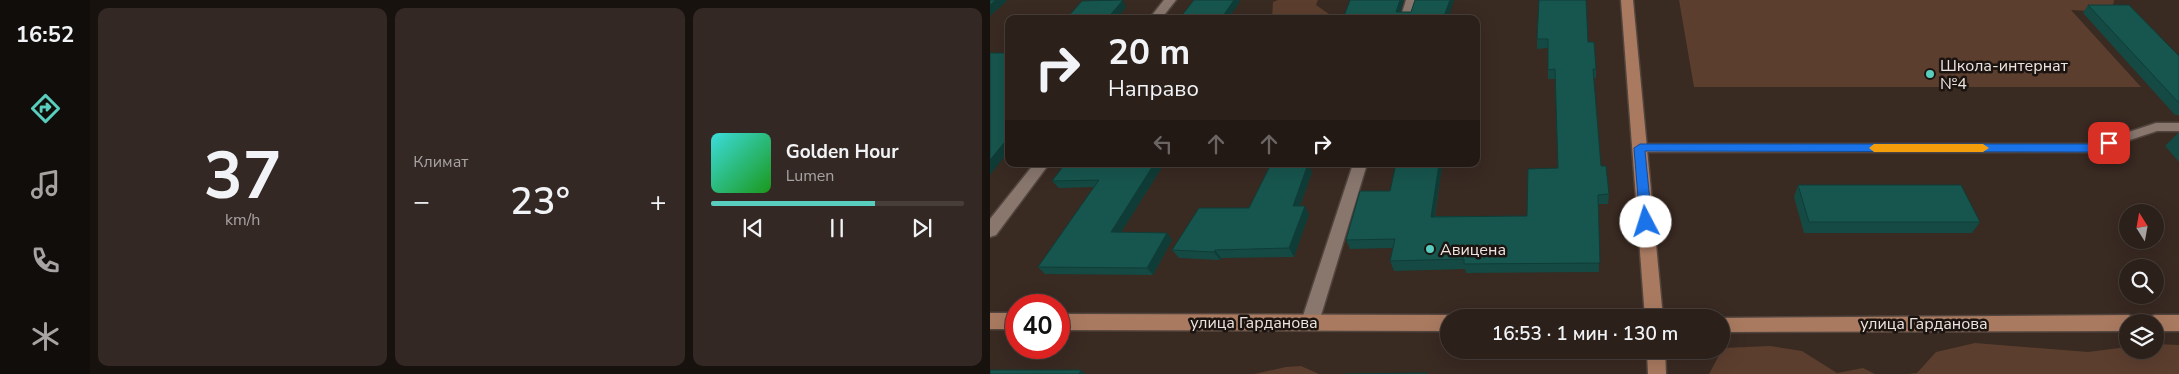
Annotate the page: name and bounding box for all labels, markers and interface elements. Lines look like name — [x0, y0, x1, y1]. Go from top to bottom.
text: 16:52 — [16, 20, 74, 50]
text: 20 m — [1108, 29, 1190, 76]
icon: right — [1025, 35, 1090, 100]
place label: Школа-интернат №4 — [1940, 55, 2069, 95]
marker: Школа-интернат №4 — [1924, 68, 1936, 80]
text: Направо — [1108, 74, 1199, 104]
icon: directions — [28, 91, 63, 126]
pin — [2088, 122, 2130, 164]
icon: arrive — [2095, 129, 2123, 157]
icon: left — [1149, 130, 1177, 158]
icon: ahead — [1202, 130, 1230, 158]
icon: ahead — [1255, 130, 1283, 158]
icon: right — [1308, 130, 1336, 158]
text: 37 — [204, 132, 282, 221]
text: Golden Hour — [786, 139, 899, 165]
text: Климат — [413, 151, 468, 173]
text: Lumen — [786, 165, 834, 187]
icon: music — [28, 167, 63, 202]
text: 23° — [510, 176, 570, 227]
text: − — [413, 183, 430, 221]
text: + — [650, 183, 667, 221]
position arrow — [1619, 195, 1671, 247]
north arrow — [2119, 204, 2164, 249]
map controls — [2119, 204, 2164, 359]
text: km/h — [225, 209, 260, 231]
icon: previous — [739, 214, 767, 242]
icon: pause — [823, 214, 851, 242]
icon: next — [908, 214, 936, 242]
place label: Авицена — [1440, 239, 1506, 261]
icon: phone — [28, 243, 63, 278]
marker: Авицена — [1424, 243, 1436, 255]
button: search — [2119, 259, 2164, 304]
speed limit sign: 40 — [1005, 294, 1070, 359]
street label: улица Гарданова — [1190, 312, 1318, 334]
street label: улица Гарданова — [1860, 313, 1988, 335]
button: layers — [2119, 314, 2164, 359]
icon: climate — [28, 319, 63, 354]
text: 16:53 · 1 мин · 130 m — [1492, 321, 1678, 347]

